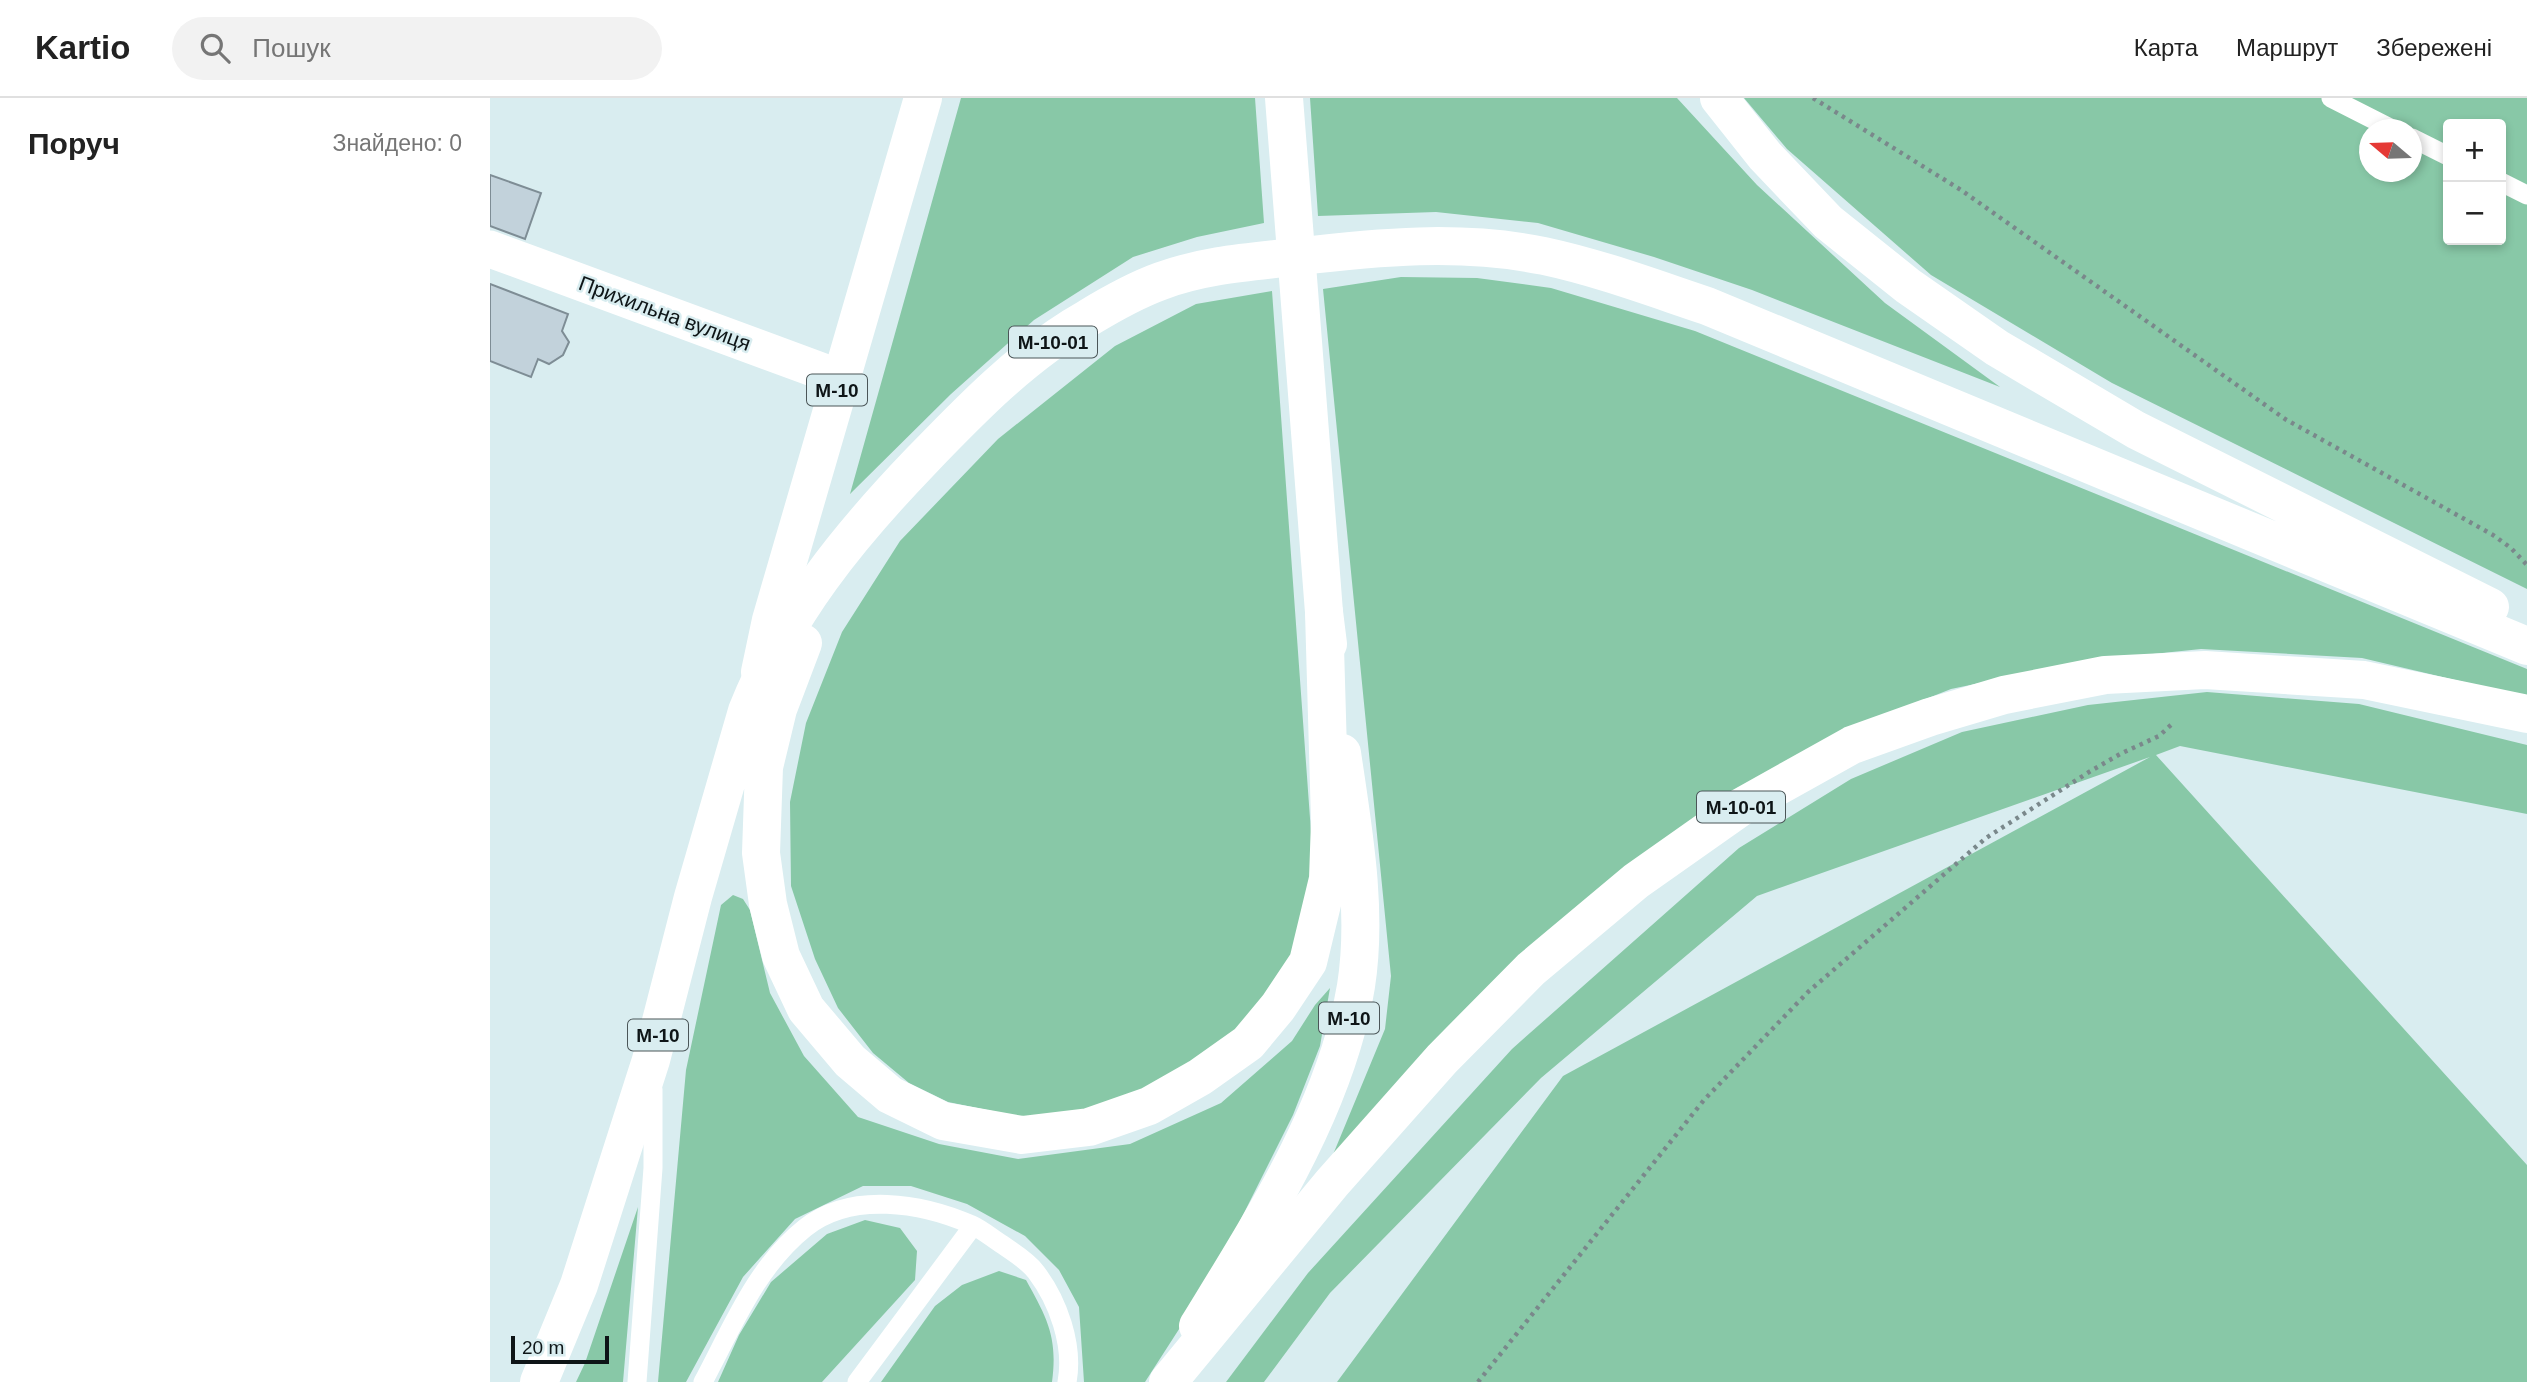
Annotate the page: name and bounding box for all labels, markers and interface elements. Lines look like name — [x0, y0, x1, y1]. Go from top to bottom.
search box — [172, 17, 662, 80]
text: Kartio — [35, 29, 130, 66]
icon: search — [196, 29, 234, 67]
text: Пошук — [252, 33, 331, 63]
text: Карта — [2134, 34, 2198, 61]
text: Маршрут — [2236, 34, 2338, 61]
text: Збережені — [2376, 34, 2492, 61]
north arrow — [2359, 119, 2422, 182]
map controls — [2443, 119, 2506, 245]
button: + — [2443, 119, 2506, 182]
text: Поруч — [28, 127, 120, 160]
text: Знайдено: 0 — [332, 130, 462, 156]
button: − — [2443, 182, 2506, 245]
street label: Прихильна вулиця — [576, 271, 754, 355]
road number: М-10-01 — [1009, 326, 1097, 358]
road number: М-10 — [807, 374, 867, 406]
road number: М-10-01 — [1697, 792, 1785, 822]
road number: М-10 — [1319, 1002, 1379, 1034]
road number: М-10 — [628, 1020, 688, 1051]
scale bar — [511, 1333, 609, 1365]
text: 20 m — [522, 1337, 564, 1358]

